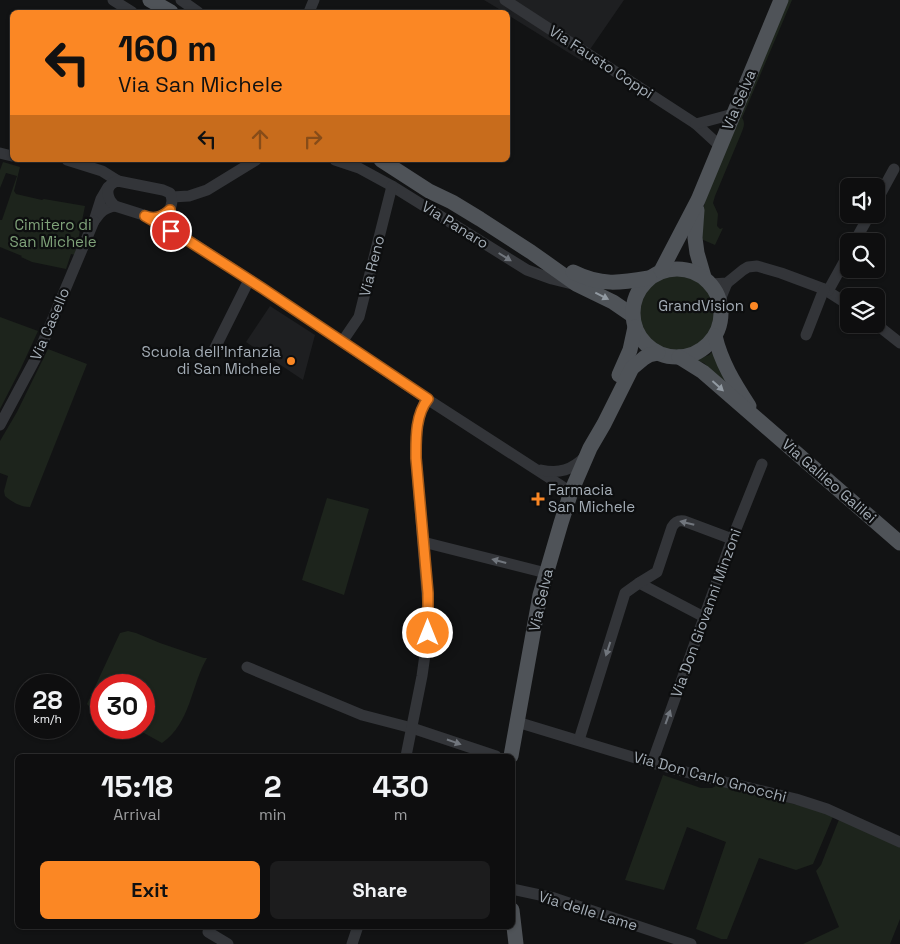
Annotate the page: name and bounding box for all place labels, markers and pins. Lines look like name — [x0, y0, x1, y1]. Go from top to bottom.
pin — [150, 210, 192, 252]
place label: GrandVision — [658, 296, 744, 315]
marker: GrandVision — [748, 300, 760, 312]
place label: Scuola dell'Infanzia di San Michele — [142, 342, 281, 378]
marker: Scuola dell'Infanzia di San Michele — [285, 355, 297, 367]
place label: Farmacia San Michele — [548, 480, 635, 516]
marker: Farmacia San Michele — [532, 493, 544, 505]

